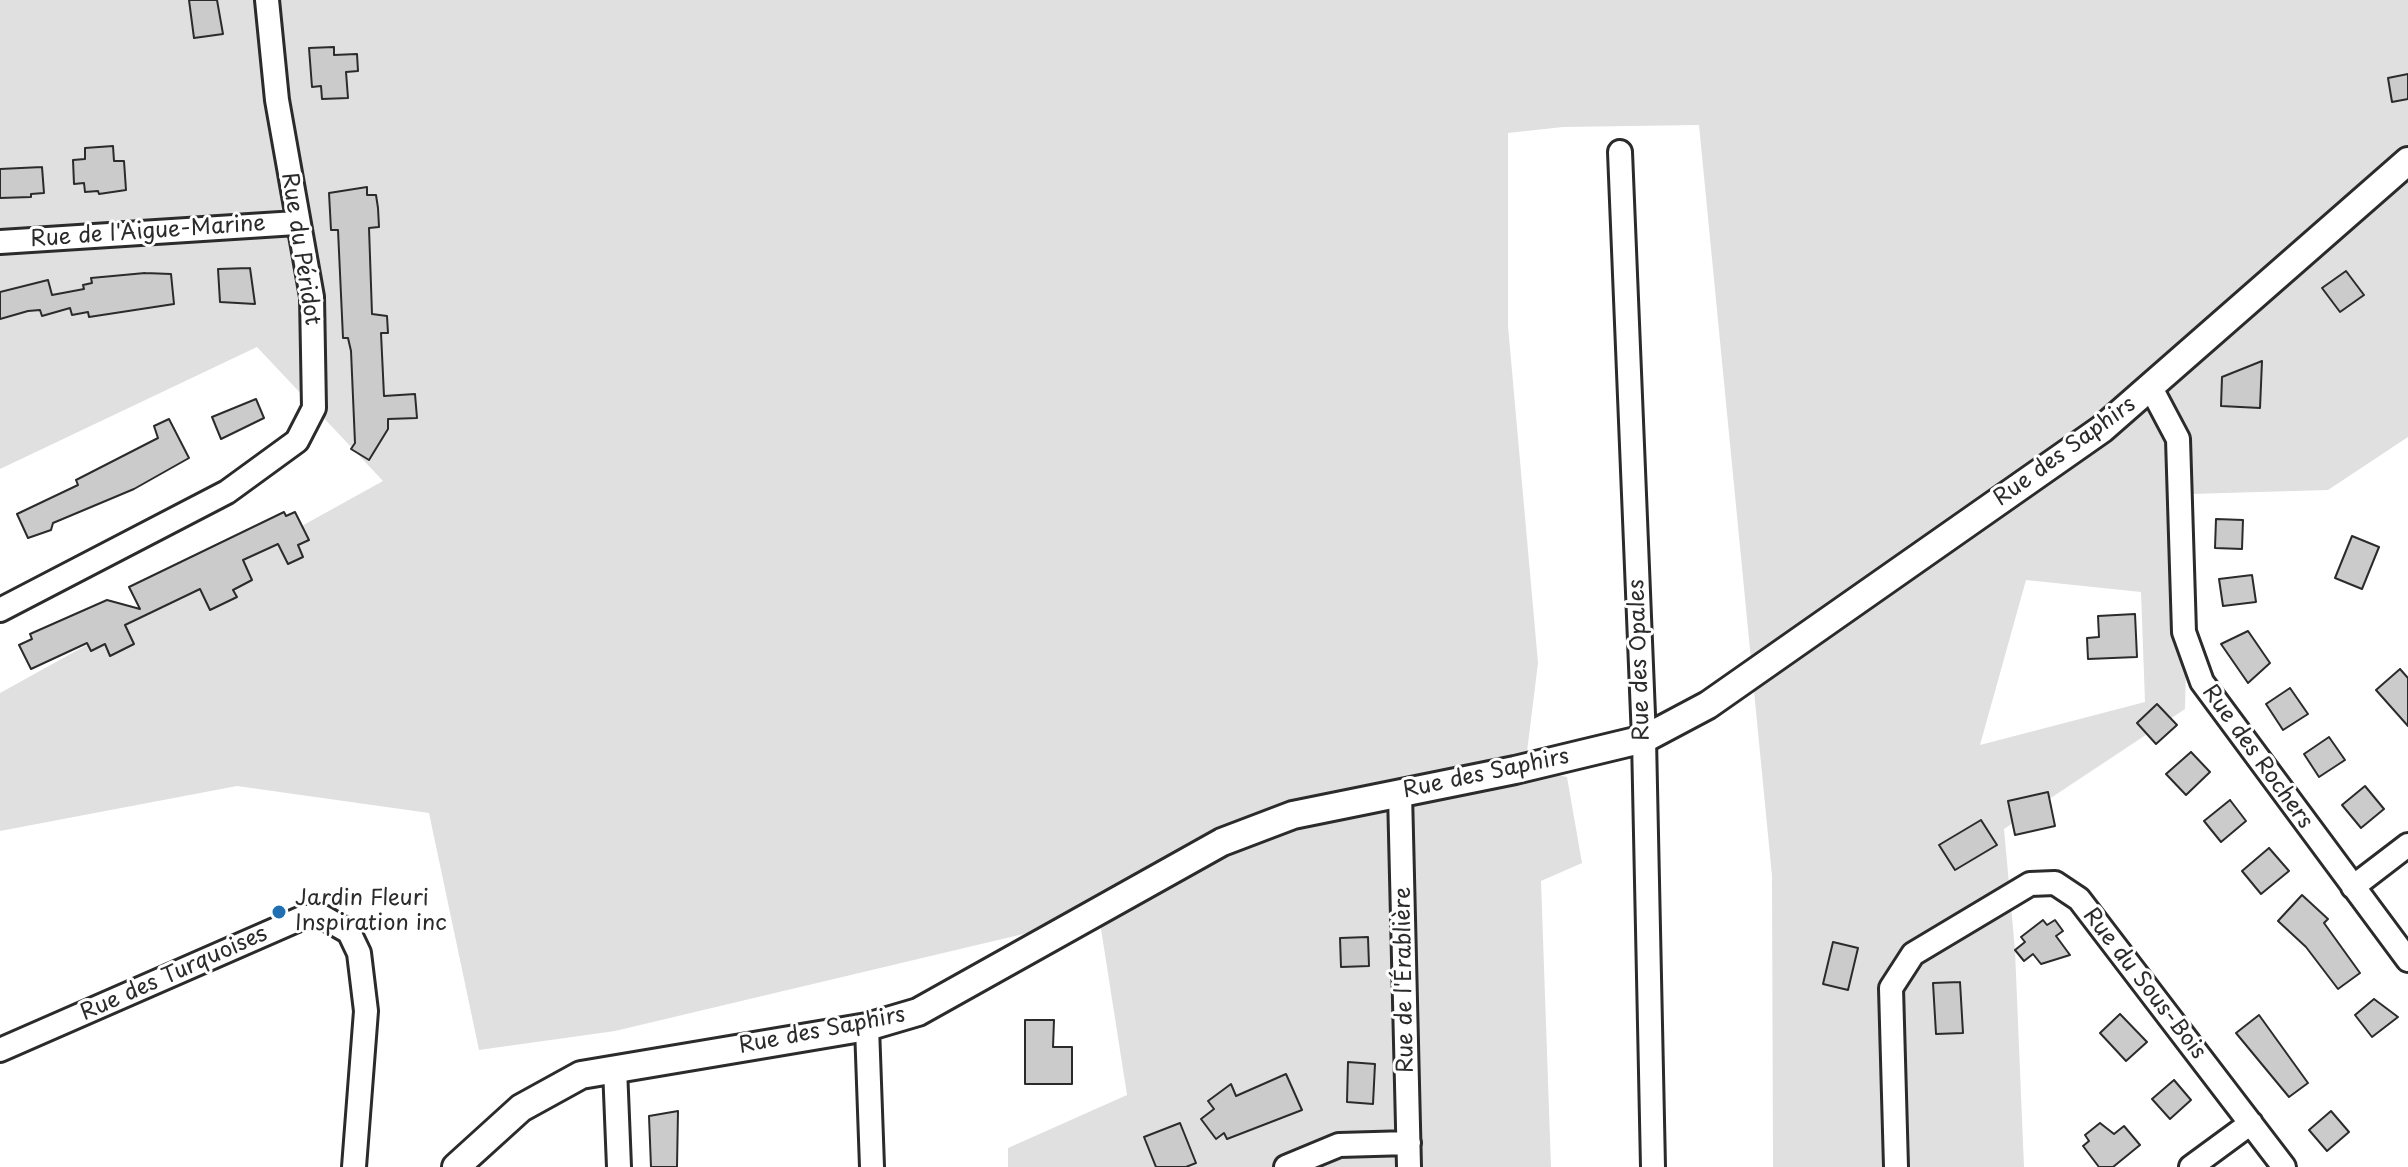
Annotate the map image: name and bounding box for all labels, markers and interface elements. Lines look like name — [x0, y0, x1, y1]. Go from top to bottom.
street label: Rue du Péridot — [275, 171, 325, 327]
street label: Rue de l'Aigue-Marine — [30, 211, 266, 253]
street label: Rue des Saphirs — [1989, 392, 2141, 512]
street label: Rue des Opales — [1624, 579, 1656, 741]
street label: Rue des Rochers — [2196, 680, 2318, 834]
street label: Rue des Saphirs — [1401, 744, 1571, 804]
place label: Jardin Fleuri Inspiration inc — [295, 886, 447, 938]
street label: Rue de l'Érablière — [1390, 887, 1420, 1073]
marker: Jardin Fleuri Inspiration inc — [270, 903, 288, 921]
street label: Rue du Sous-Bois — [2077, 903, 2211, 1065]
street label: Rue des Turquoises — [77, 921, 271, 1027]
street label: Rue des Saphirs — [736, 1002, 908, 1060]

